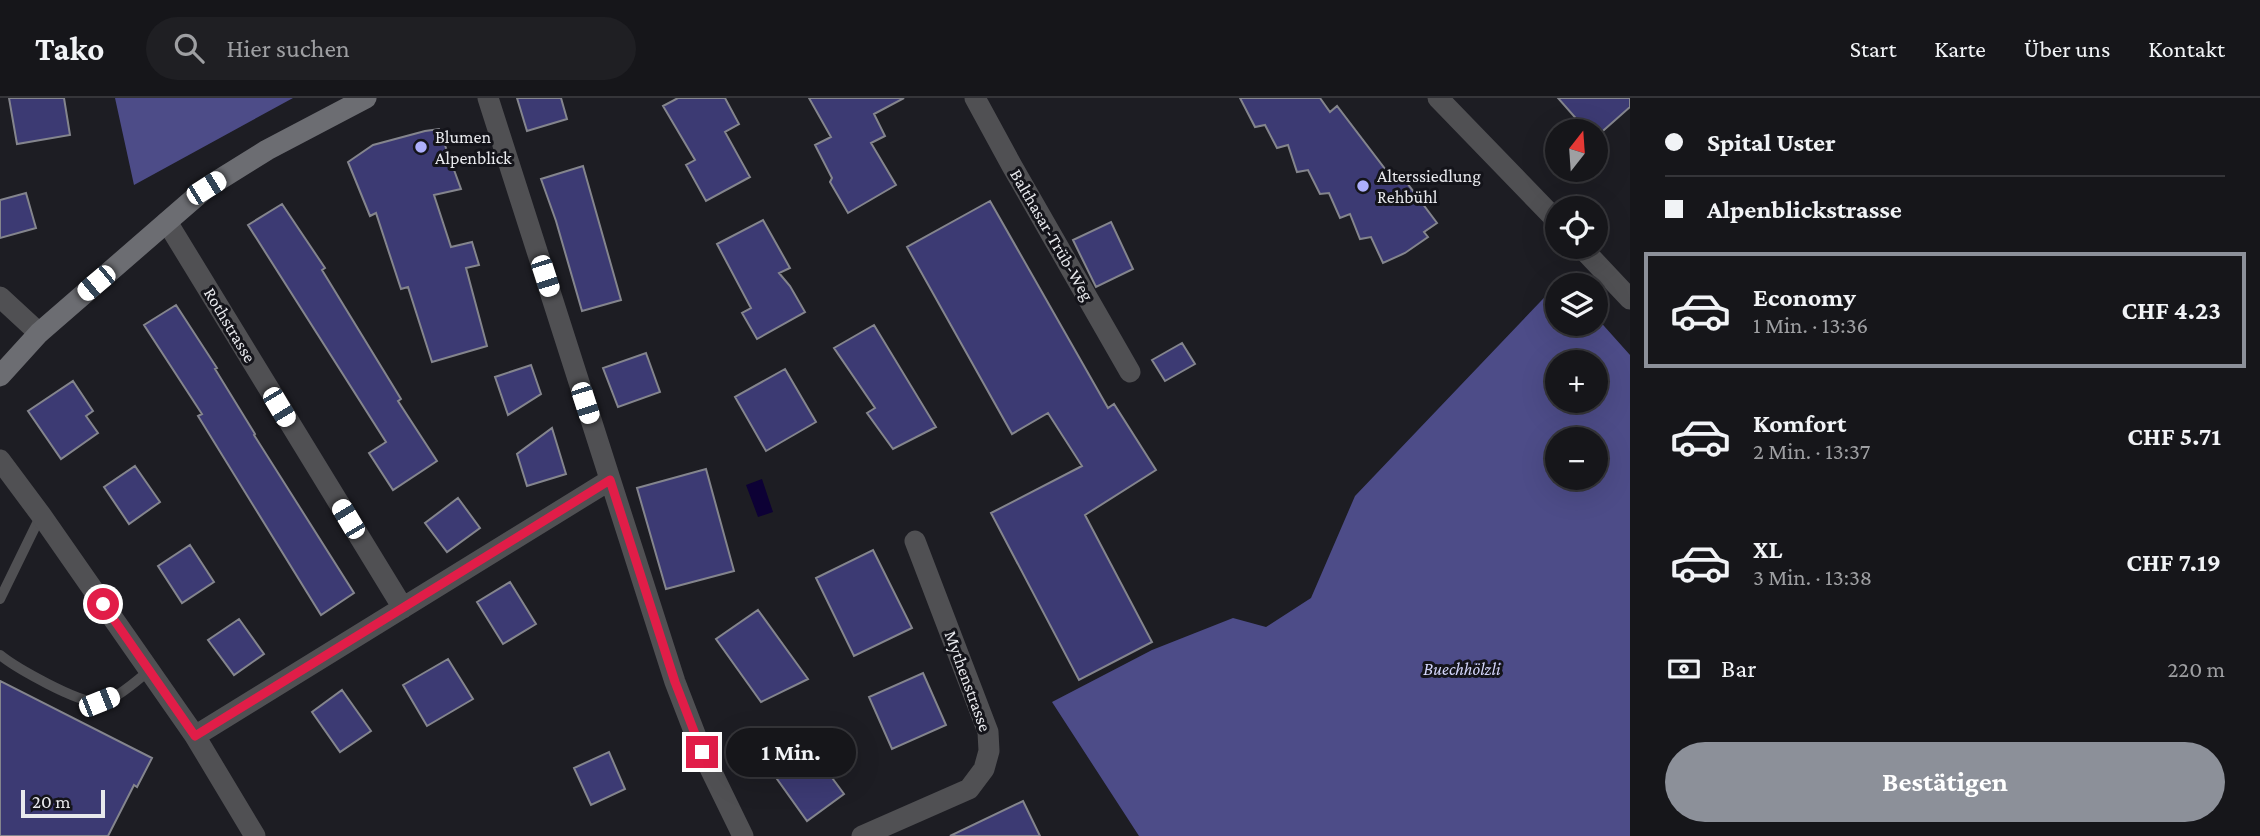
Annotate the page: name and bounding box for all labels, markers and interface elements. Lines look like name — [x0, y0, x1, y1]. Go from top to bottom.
search box — [146, 17, 636, 80]
icon: search — [170, 29, 208, 67]
text: Tako — [35, 30, 104, 67]
text: Hier suchen — [226, 34, 350, 63]
text: Start — [1850, 35, 1896, 62]
text: Karte — [1934, 35, 1986, 62]
text: Über uns — [2024, 35, 2110, 62]
text: Kontakt — [2148, 35, 2225, 62]
north arrow — [1545, 119, 1608, 182]
map controls — [1545, 119, 1608, 490]
place label: Blumen Alpenblick — [435, 127, 512, 168]
text: Spital Uster — [1707, 128, 1836, 157]
marker: Blumen Alpenblick — [413, 139, 429, 155]
street label: Balthasar-Trüb-Weg — [1006, 166, 1098, 305]
place label: Alterssiedlung Rehbühl — [1377, 166, 1481, 207]
car — [183, 168, 230, 208]
marker: Alterssiedlung Rehbühl — [1355, 178, 1371, 194]
text: Alpenblickstrasse — [1707, 195, 1902, 224]
button: locate — [1545, 196, 1608, 259]
car — [529, 253, 562, 299]
car — [74, 261, 119, 305]
button: layers — [1545, 273, 1608, 336]
icon: car — [1669, 279, 1732, 342]
text: Economy — [1753, 283, 1856, 312]
street label: Rothstrasse — [200, 284, 260, 366]
text: CHF 4.23 — [2122, 296, 2221, 325]
text: 1 Min. · 13:36 — [1753, 312, 1868, 338]
button: + — [1545, 350, 1608, 413]
car — [569, 380, 602, 426]
car — [260, 384, 299, 430]
icon: car — [1669, 405, 1732, 468]
text: Komfort — [1753, 409, 1846, 438]
text: CHF 5.71 — [2127, 422, 2221, 451]
button: − — [1545, 427, 1608, 490]
text: 2 Min. · 13:37 — [1753, 438, 1870, 464]
car — [329, 496, 368, 542]
icon: car — [1669, 531, 1732, 594]
text: XL — [1753, 535, 1782, 564]
text: CHF 7.19 — [2126, 548, 2221, 577]
text: 3 Min. · 13:38 — [1753, 564, 1872, 590]
route start — [87, 588, 119, 620]
street label: Mythenstrasse — [940, 628, 996, 734]
icon: cash — [1665, 650, 1703, 688]
text: Bar — [1721, 654, 1757, 683]
text: 220 m — [2167, 656, 2225, 682]
park label: Buechhölzli — [1423, 659, 1501, 679]
car — [76, 684, 123, 720]
callout: 1 Min. — [726, 728, 856, 776]
route end — [686, 736, 718, 768]
text: 1 Min. — [761, 739, 821, 765]
button: Bestätigen — [1665, 742, 2225, 822]
scale bar — [21, 787, 105, 819]
text: 20 m — [32, 791, 71, 812]

